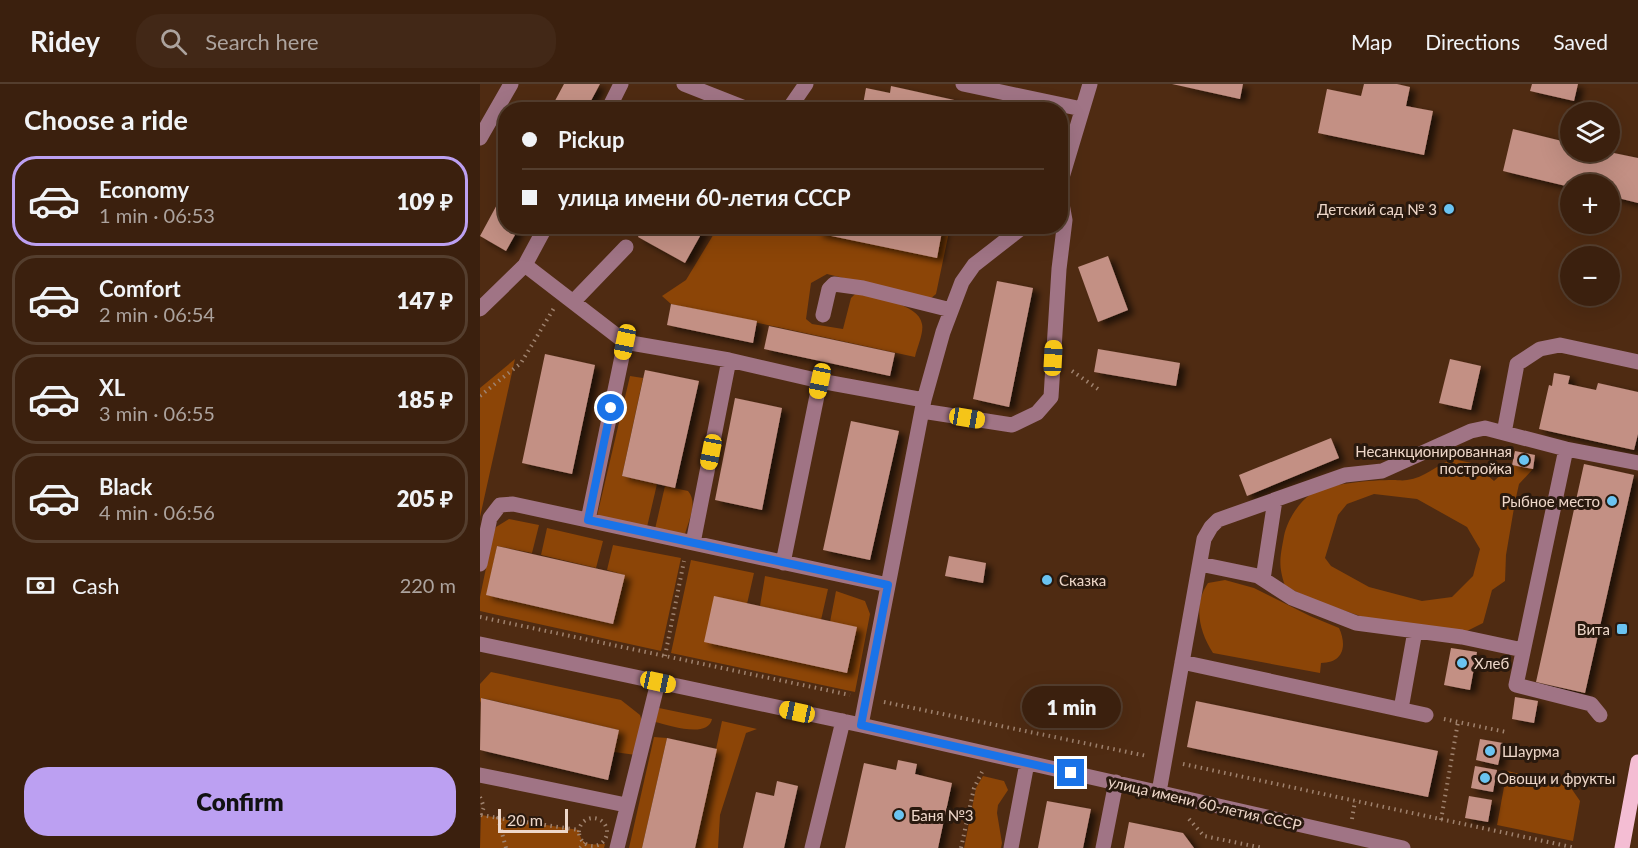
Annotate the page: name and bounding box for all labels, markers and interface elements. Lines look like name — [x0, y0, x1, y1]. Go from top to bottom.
search box — [136, 14, 556, 68]
text: Ridey — [30, 24, 100, 58]
icon: search — [157, 25, 190, 58]
text: Search here — [205, 28, 319, 55]
text: Map — [1351, 29, 1392, 54]
text: Directions — [1425, 29, 1520, 54]
text: Saved — [1553, 29, 1608, 54]
map controls — [1560, 102, 1620, 306]
button: layers — [1560, 102, 1620, 162]
text: Choose a ride — [24, 103, 188, 136]
text: Pickup — [558, 126, 624, 153]
icon: car — [27, 174, 81, 228]
button: + — [1560, 174, 1620, 234]
text: Economy — [99, 176, 189, 203]
text: улица имени 60-летия СССР — [558, 184, 851, 211]
text: 109 ₽ — [397, 188, 453, 215]
place label: Детский сад № 3 — [1317, 200, 1437, 218]
marker: Детский сад № 3 — [1442, 202, 1456, 216]
text: 1 min · 06:53 — [99, 203, 215, 227]
button: − — [1560, 246, 1620, 306]
icon: car — [27, 273, 81, 327]
text: Comfort — [99, 275, 181, 302]
text: 147 ₽ — [397, 287, 453, 314]
text: 2 min · 06:54 — [99, 302, 215, 326]
car — [612, 323, 638, 361]
car — [1043, 340, 1063, 376]
car — [807, 362, 833, 400]
icon: car — [27, 372, 81, 426]
text: XL — [99, 374, 125, 401]
text: 185 ₽ — [397, 386, 453, 413]
route start — [597, 394, 624, 421]
text: 3 min · 06:55 — [99, 401, 215, 425]
car — [948, 406, 986, 430]
car — [699, 433, 723, 471]
place label: Несанкционированная постройка — [1355, 442, 1512, 477]
marker: Несанкционированная постройка — [1517, 453, 1531, 467]
icon: car — [27, 471, 81, 525]
text: Black — [99, 473, 152, 500]
text: 205 ₽ — [397, 485, 453, 512]
place label: Рыбное место — [1501, 492, 1600, 510]
marker: Рыбное место — [1605, 494, 1619, 508]
text: 4 min · 06:56 — [99, 500, 215, 524]
icon: cash — [24, 569, 57, 602]
place label: Сказка — [1059, 571, 1106, 589]
text: Cash — [72, 572, 119, 599]
text: 220 m — [400, 573, 456, 597]
marker: Сказка — [1040, 573, 1054, 587]
place label: Вита — [1577, 620, 1610, 638]
marker: Вита — [1615, 622, 1629, 636]
place label: Хлеб — [1474, 654, 1509, 672]
marker: Хлеб — [1455, 656, 1469, 670]
car — [639, 669, 677, 695]
callout: 1 min — [1022, 686, 1120, 728]
text: 1 min — [1047, 695, 1096, 719]
car — [778, 699, 816, 725]
place label: Шаурма — [1502, 742, 1559, 760]
marker: Шаурма — [1483, 744, 1497, 758]
route end — [1057, 759, 1084, 786]
button: Confirm — [24, 767, 456, 836]
place label: Овощи и фрукты — [1497, 769, 1615, 787]
marker: Овощи и фрукты — [1478, 771, 1492, 785]
street label: улица имени 60-летия СССР — [1107, 772, 1303, 834]
scale bar — [498, 806, 568, 834]
place label: Баня №3 — [911, 806, 973, 824]
marker: Баня №3 — [892, 808, 906, 822]
text: 20 m — [507, 810, 543, 829]

